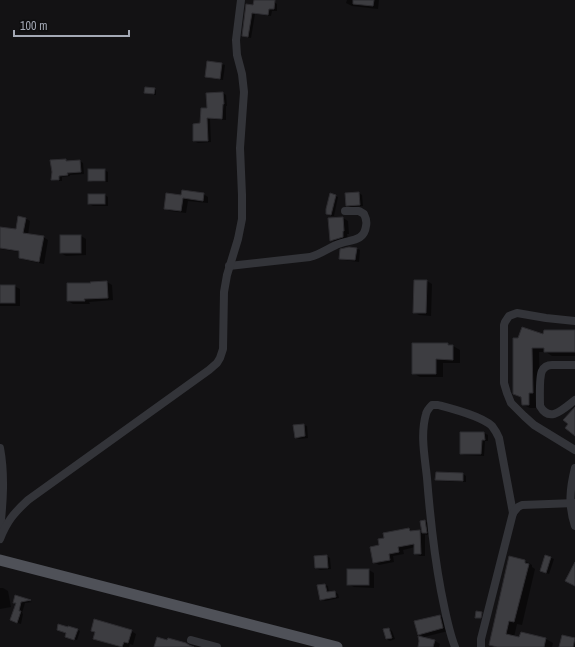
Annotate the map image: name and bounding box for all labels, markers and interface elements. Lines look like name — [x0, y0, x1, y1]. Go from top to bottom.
scale bar — [14, 12, 129, 38]
text: 100 m — [20, 18, 47, 34]

